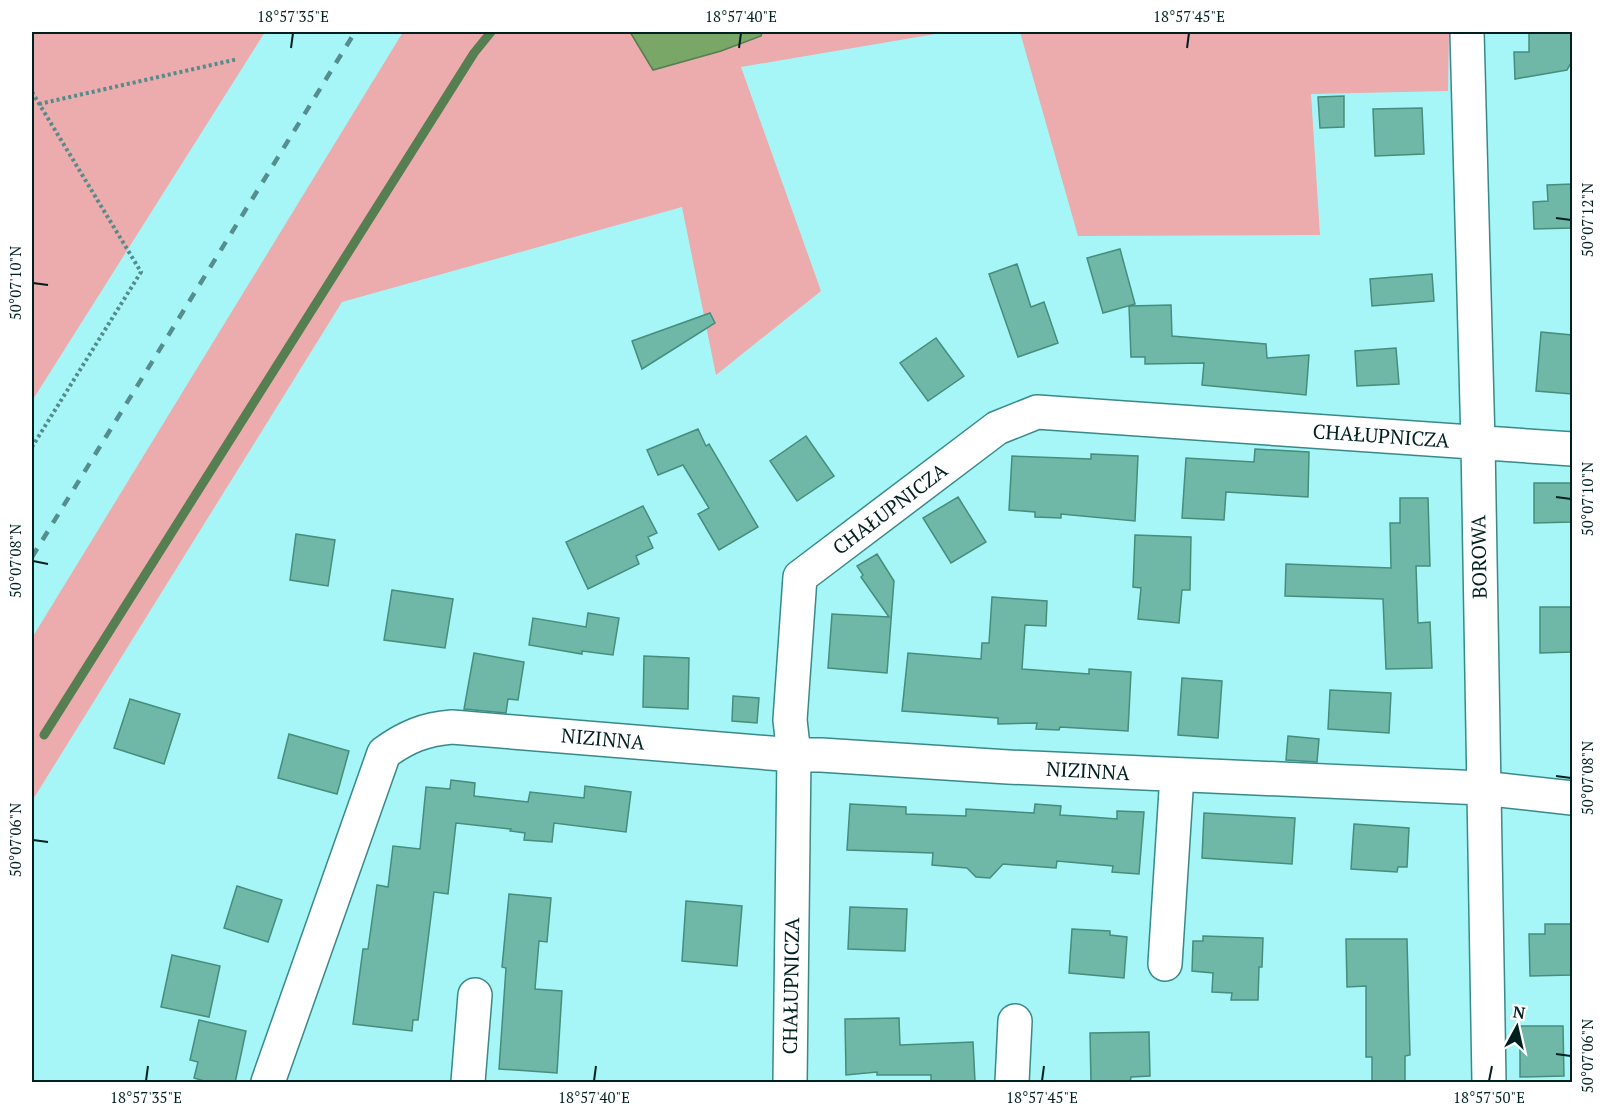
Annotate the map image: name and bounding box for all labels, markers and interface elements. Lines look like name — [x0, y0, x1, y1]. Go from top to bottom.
text: 18°57'35"E — [257, 6, 329, 26]
text: 18°57'40"E — [705, 6, 777, 26]
text: 18°57'45"E — [1153, 6, 1225, 26]
text: 50°07'12"N — [1577, 183, 1597, 257]
text: 50°07'10"N — [5, 246, 25, 320]
street label: CHAŁUPNICZA — [1312, 417, 1451, 454]
street label: CHAŁUPNICZA — [827, 456, 953, 561]
text: 50°07'10"N — [1577, 462, 1597, 536]
street label: BOROWA — [1464, 514, 1493, 599]
text: 50°07'08"N — [5, 524, 25, 598]
street label: NIZINNA — [560, 721, 646, 756]
text: 50°07'08"N — [1577, 741, 1597, 815]
street label: NIZINNA — [1045, 755, 1131, 786]
text: 50°07'06"N — [5, 803, 25, 877]
street label: CHAŁUPNICZA — [776, 917, 805, 1055]
north arrow — [1487, 997, 1547, 1057]
text: N — [1512, 1000, 1527, 1024]
text: 50°07'06"N — [1577, 1019, 1597, 1093]
text: 18°57'35"E — [110, 1087, 182, 1107]
text: 18°57'40"E — [558, 1087, 630, 1107]
text: 18°57'45"E — [1006, 1087, 1078, 1107]
text: 18°57'50"E — [1453, 1087, 1525, 1107]

